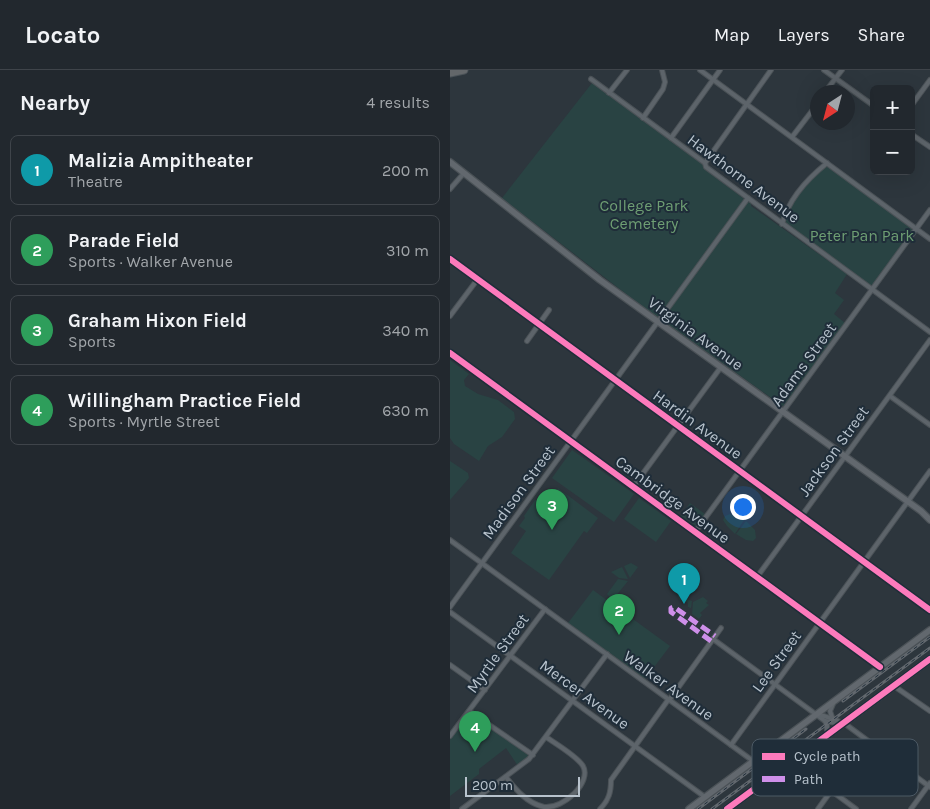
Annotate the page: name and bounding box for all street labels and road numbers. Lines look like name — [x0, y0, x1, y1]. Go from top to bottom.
street label: Hawthorne Avenue — [684, 130, 804, 227]
street label: Virginia Avenue — [644, 293, 747, 374]
street label: Adams Street — [767, 319, 840, 410]
street label: Hardin Avenue — [649, 386, 746, 463]
street label: Jackson Street — [794, 402, 873, 500]
street label: Madison Street — [478, 442, 559, 543]
street label: Cambridge Avenue — [612, 452, 734, 547]
street label: Myrtle Street — [462, 610, 532, 697]
street label: Lee Street — [748, 627, 805, 696]
street label: Walker Avenue — [620, 646, 717, 724]
street label: Mercer Avenue — [536, 655, 633, 733]

